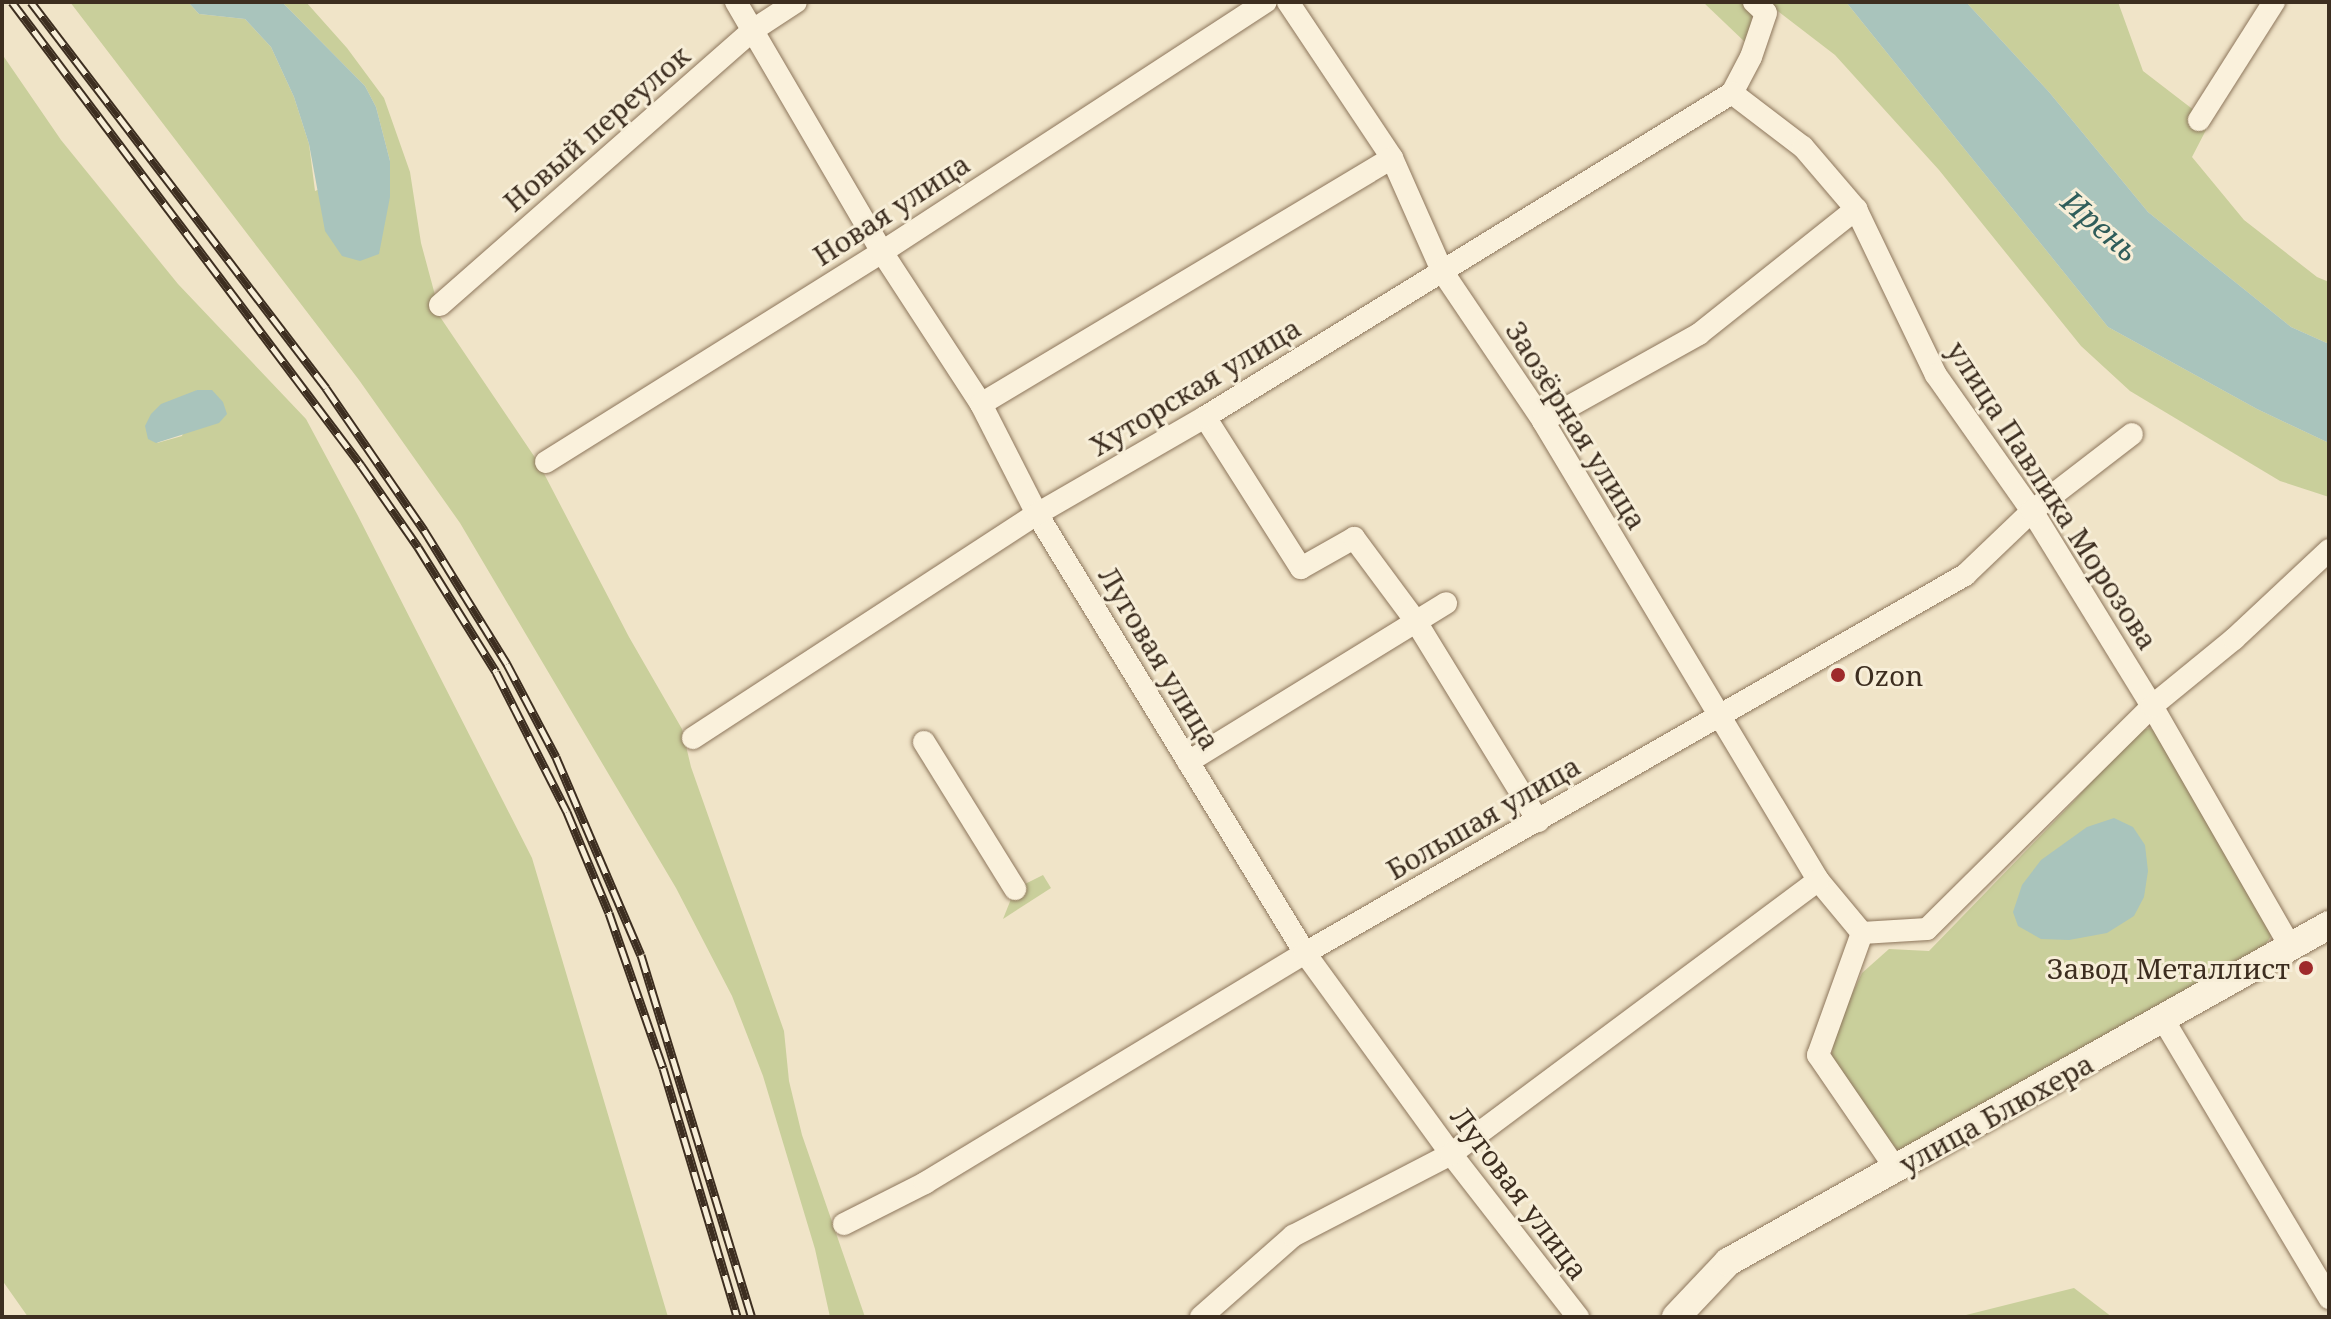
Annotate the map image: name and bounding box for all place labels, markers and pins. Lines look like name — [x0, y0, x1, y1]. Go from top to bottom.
place label: Ozon — [1854, 658, 1923, 692]
marker: Ozon — [1829, 666, 1847, 684]
place label: Завод Металлист — [2047, 951, 2290, 985]
marker: Завод Металлист — [2297, 959, 2315, 977]

